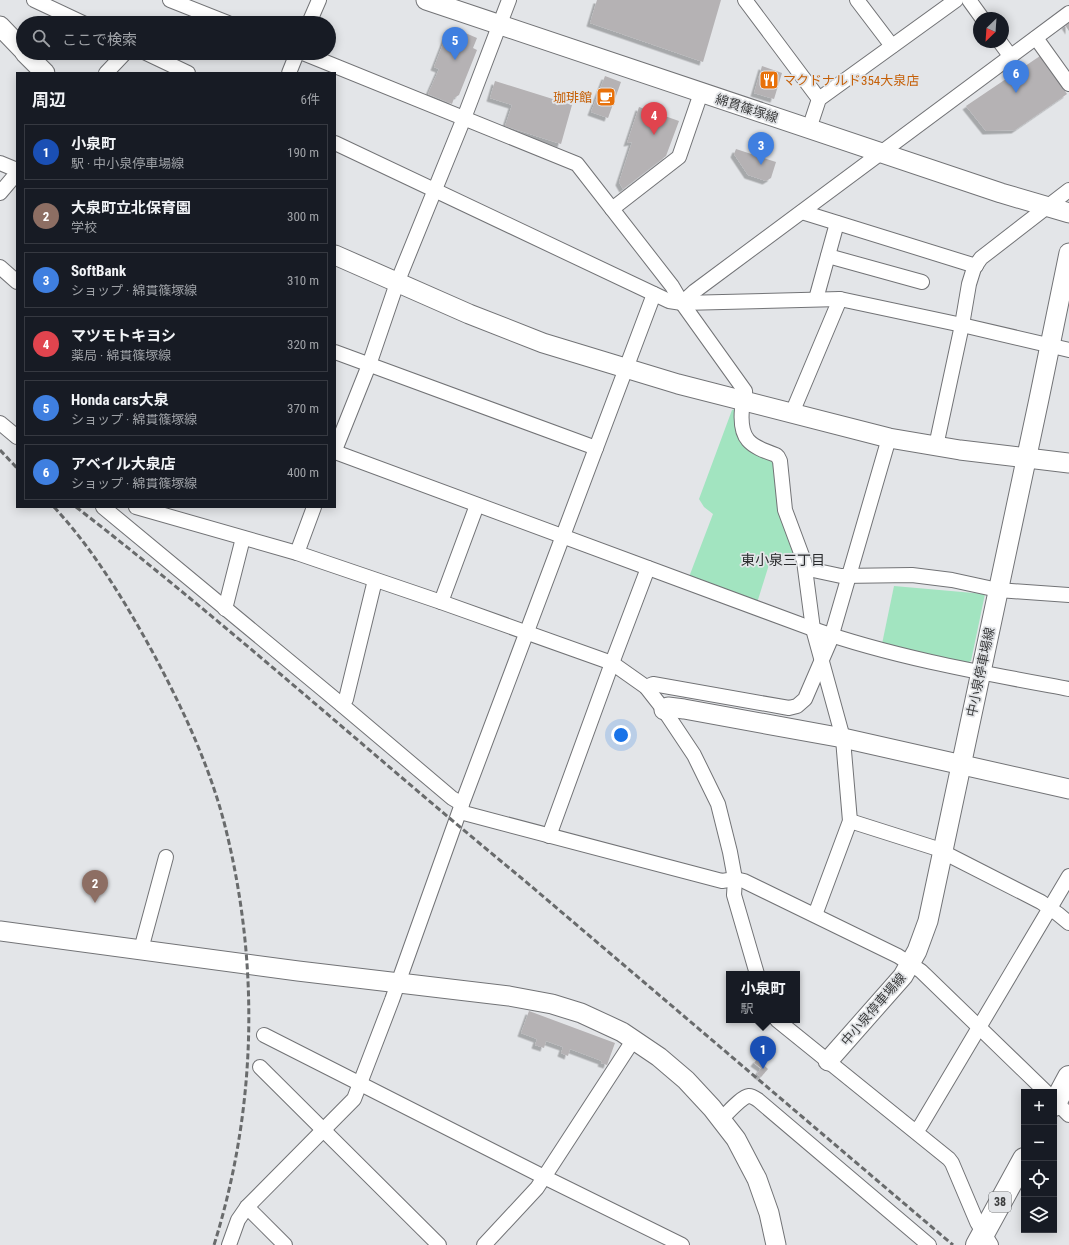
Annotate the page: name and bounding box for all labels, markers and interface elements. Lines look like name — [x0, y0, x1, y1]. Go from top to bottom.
north arrow — [973, 12, 1009, 48]
search box — [16, 16, 336, 60]
icon: search — [30, 27, 52, 49]
pin: 5 — [442, 27, 468, 60]
text: ここで検索 — [62, 31, 137, 49]
pin: 6 — [1003, 60, 1029, 93]
restaurant icon: マクドナルド354大泉店 — [758, 69, 780, 91]
place label: マクドナルド354大泉店 — [783, 73, 919, 88]
cafe icon: 珈琲館 — [595, 86, 617, 108]
text: 周辺 — [32, 90, 66, 110]
place label: 珈琲館 — [553, 90, 592, 105]
street label: 綿貫篠塚線 — [714, 91, 780, 126]
text: 6件 — [301, 92, 320, 107]
pin: 4 — [641, 102, 667, 135]
pin: 3 — [748, 132, 774, 165]
text: 小泉町 — [71, 135, 116, 153]
text: 1 — [43, 145, 49, 160]
text: 190 m — [287, 145, 319, 160]
text: 駅 · 中小泉停車場線 — [71, 156, 184, 171]
text: 大泉町立北保育園 — [71, 199, 191, 217]
text: 2 — [43, 209, 49, 224]
text: 300 m — [287, 209, 319, 224]
text: 学校 — [71, 220, 97, 235]
text: SoftBank — [71, 262, 126, 280]
text: 3 — [43, 273, 49, 288]
text: 310 m — [287, 273, 319, 288]
text: ショップ · 綿貫篠塚線 — [71, 283, 197, 298]
text: マツモトキヨシ — [71, 327, 176, 345]
text: 4 — [43, 337, 49, 352]
text: 320 m — [287, 337, 319, 352]
text: 薬局 · 綿貫篠塚線 — [71, 348, 171, 363]
text: Honda cars大泉 — [71, 391, 169, 409]
text: 5 — [43, 401, 49, 416]
text: 370 m — [287, 401, 319, 416]
text: ショップ · 綿貫篠塚線 — [71, 412, 197, 427]
text: アベイル大泉店 — [71, 455, 176, 473]
text: 6 — [43, 465, 49, 480]
text: 400 m — [287, 465, 319, 480]
text: ショップ · 綿貫篠塚線 — [71, 476, 197, 491]
district label: 東小泉三丁目 — [741, 552, 825, 568]
street label: 中小泉停車場線 — [964, 626, 997, 718]
your location — [611, 725, 631, 745]
pin: 2 — [82, 870, 108, 903]
street label: 中小泉停車場線 — [838, 970, 909, 1049]
popup — [726, 971, 800, 1023]
text: 小泉町 — [740, 980, 786, 998]
text: 駅 — [740, 1001, 754, 1016]
pin: 1 — [750, 1036, 776, 1069]
map controls — [1021, 1089, 1057, 1233]
button: + — [1021, 1089, 1057, 1125]
button: − — [1021, 1125, 1057, 1161]
button: locate — [1021, 1161, 1057, 1197]
road number: 38 — [989, 1192, 1011, 1212]
button: layers — [1021, 1197, 1057, 1233]

